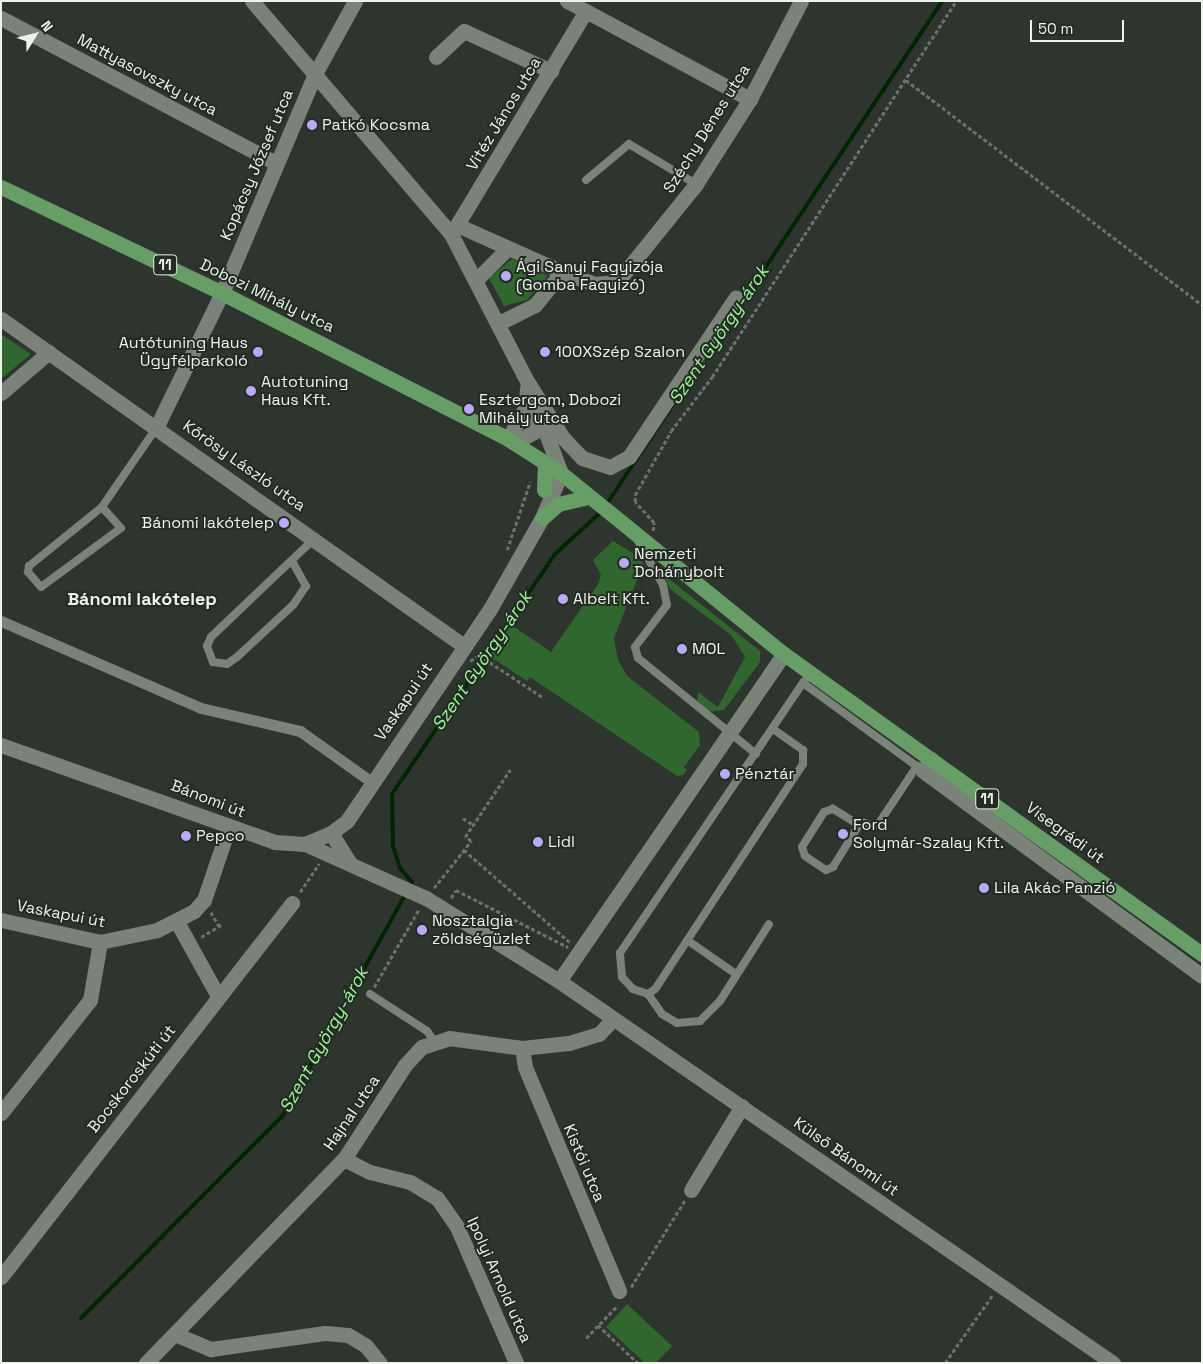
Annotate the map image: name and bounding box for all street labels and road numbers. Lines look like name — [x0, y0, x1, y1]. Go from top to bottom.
street label: Mattyasovszky utca — [74, 30, 220, 120]
street label: Vitéz János utca — [463, 54, 545, 174]
street label: Széchy Dénes utca — [660, 61, 754, 197]
street label: Kopácsy József utca — [217, 87, 297, 243]
road number: 11 — [152, 252, 178, 278]
street label: Dobozi Mihály utca — [197, 255, 337, 337]
street label: Kőrösy László utca — [179, 416, 309, 516]
street label: Vaskapui út — [371, 659, 437, 745]
street label: Bánomi út — [168, 776, 248, 822]
road number: 11 — [974, 786, 1000, 812]
street label: Visegrádi út — [1022, 798, 1108, 868]
street label: Vaskapui út — [15, 896, 107, 932]
street label: Bocskoroskúti út — [84, 1021, 180, 1137]
street label: Hajnal utca — [320, 1072, 384, 1154]
street label: Külső Bánomi út — [790, 1114, 902, 1200]
street label: Kistói utca — [559, 1121, 609, 1205]
street label: Ipolyi Arnold utca — [463, 1214, 535, 1346]

